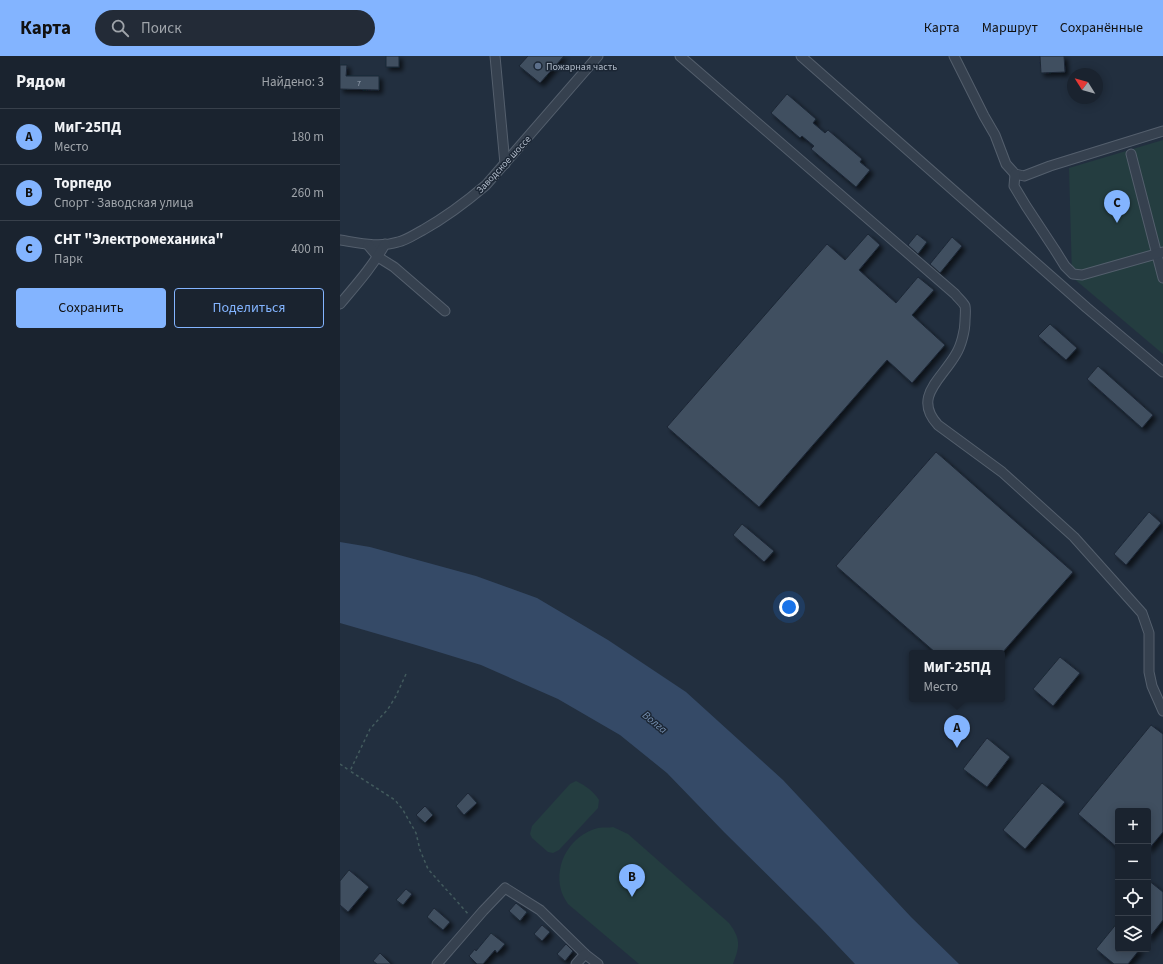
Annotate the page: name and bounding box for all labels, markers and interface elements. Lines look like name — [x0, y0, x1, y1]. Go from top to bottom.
search box — [95, 10, 375, 46]
text: Карта — [20, 15, 71, 42]
icon: search — [109, 17, 131, 39]
text: Поиск — [141, 18, 182, 39]
text: Карта — [924, 18, 960, 38]
text: Маршрут — [982, 18, 1038, 38]
text: Сохранённые — [1060, 18, 1143, 38]
place label: Пожарная часть — [546, 60, 617, 74]
marker: Пожарная часть — [533, 61, 543, 71]
north arrow — [1067, 68, 1103, 104]
text: Рядом — [16, 70, 66, 94]
text: Найдено: 3 — [262, 73, 324, 91]
house number: 7 — [357, 78, 361, 89]
text: МиГ-25ПД — [54, 117, 121, 138]
text: A — [25, 128, 33, 146]
text: 180 m — [291, 128, 324, 146]
street label: Заводское шоссе — [473, 133, 534, 197]
text: Место — [54, 138, 89, 156]
text: Торпедо — [54, 173, 112, 194]
text: B — [25, 184, 33, 202]
text: 260 m — [291, 184, 324, 202]
pin: C — [1104, 190, 1130, 223]
text: Спорт · Заводская улица — [54, 194, 194, 212]
text: СНТ "Электромеханика" — [54, 229, 224, 250]
text: C — [25, 240, 33, 258]
text: 400 m — [291, 240, 324, 258]
text: Парк — [54, 250, 83, 268]
button: Сохранить — [16, 288, 166, 328]
button: Поделиться — [174, 288, 324, 328]
your location — [779, 597, 799, 617]
popup — [909, 650, 1005, 702]
text: МиГ-25ПД — [923, 657, 991, 678]
text: Место — [923, 678, 958, 696]
water label: Волга — [639, 708, 670, 737]
pin: A — [944, 715, 970, 748]
map controls — [1115, 808, 1151, 952]
button: + — [1115, 808, 1151, 844]
button: − — [1115, 844, 1151, 880]
pin: B — [619, 864, 645, 897]
button: locate — [1115, 880, 1151, 916]
button: layers — [1115, 916, 1151, 952]

